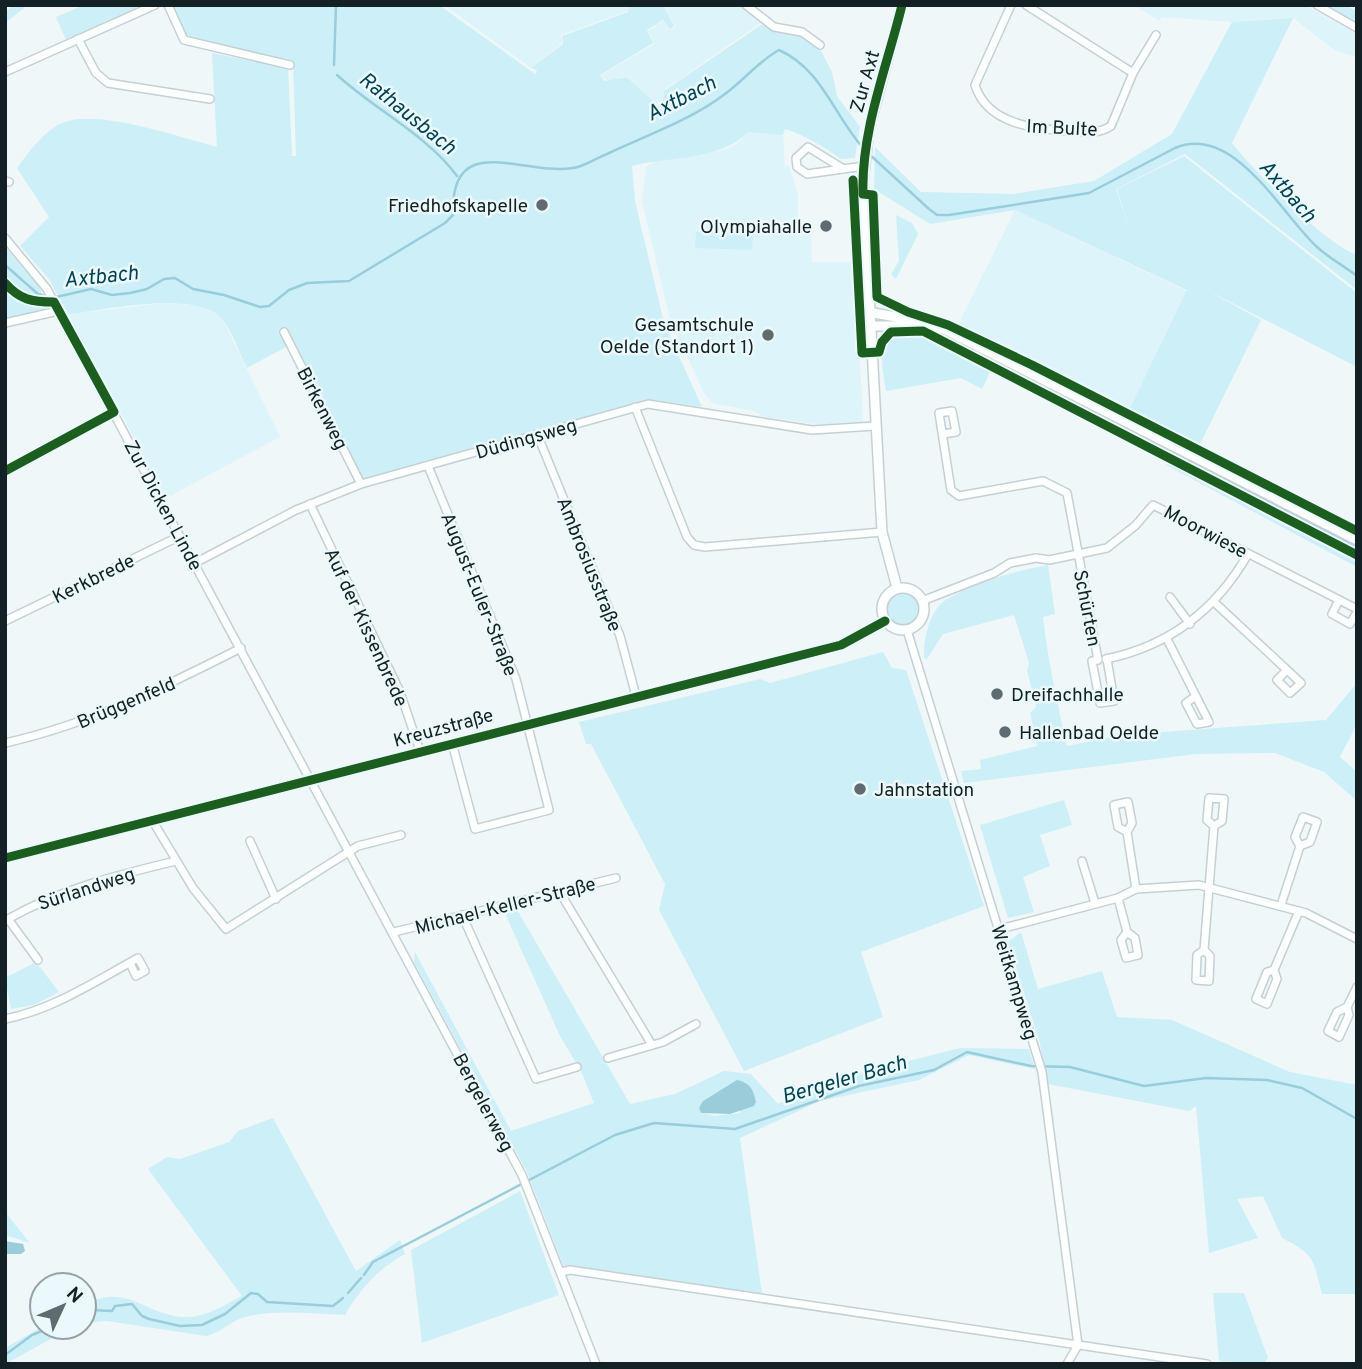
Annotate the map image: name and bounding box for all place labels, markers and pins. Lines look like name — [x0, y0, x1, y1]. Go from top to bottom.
place label: Friedhofskapelle — [388, 195, 528, 219]
marker: Friedhofskapelle — [534, 197, 550, 213]
place label: Olympiahalle — [700, 216, 812, 240]
marker: Olympiahalle — [818, 218, 834, 234]
place label: Gesamtschule Oelde (Standort 1) — [600, 314, 754, 360]
marker: Gesamtschule Oelde (Standort 1) — [760, 327, 776, 343]
place label: Dreifachhalle — [1011, 684, 1124, 708]
marker: Dreifachhalle — [989, 686, 1005, 702]
place label: Hallenbad Oelde — [1019, 722, 1159, 746]
marker: Hallenbad Oelde — [997, 724, 1013, 740]
place label: Jahnstation — [874, 779, 974, 803]
marker: Jahnstation — [852, 781, 868, 797]

